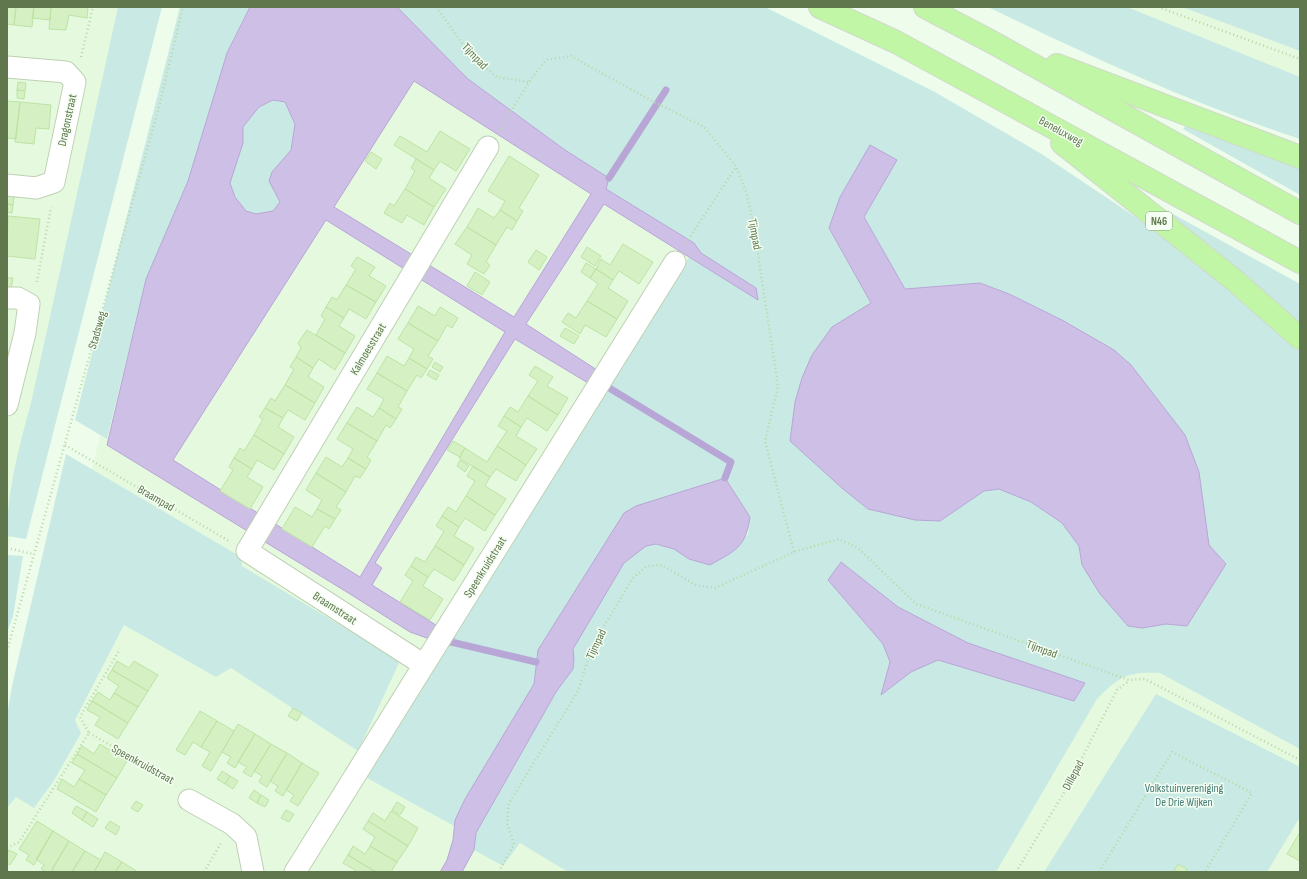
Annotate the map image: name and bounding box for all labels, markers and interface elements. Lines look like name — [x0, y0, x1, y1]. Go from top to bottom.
street label: Tijmpad — [458, 40, 491, 73]
street label: Dragonstraat — [55, 92, 80, 147]
street label: Beneluxweg — [1036, 113, 1086, 150]
road number: N46 — [1146, 212, 1172, 230]
street label: Tijmpad — [744, 217, 765, 251]
street label: Stadsweg — [85, 309, 110, 351]
street label: Kalmoesstraat — [347, 320, 390, 378]
street label: Braampad — [135, 482, 177, 515]
street label: Speenkruidstraat — [461, 534, 510, 601]
street label: Braamstraat — [310, 589, 360, 628]
street label: Tijmpad — [583, 627, 610, 662]
street label: Tijmpad — [1024, 637, 1059, 662]
street label: Speenkruidstraat — [109, 741, 177, 788]
street label: Dillepad — [1059, 758, 1088, 793]
park label: Volkstuinvereniging De Drie Wijken — [1145, 781, 1224, 810]

